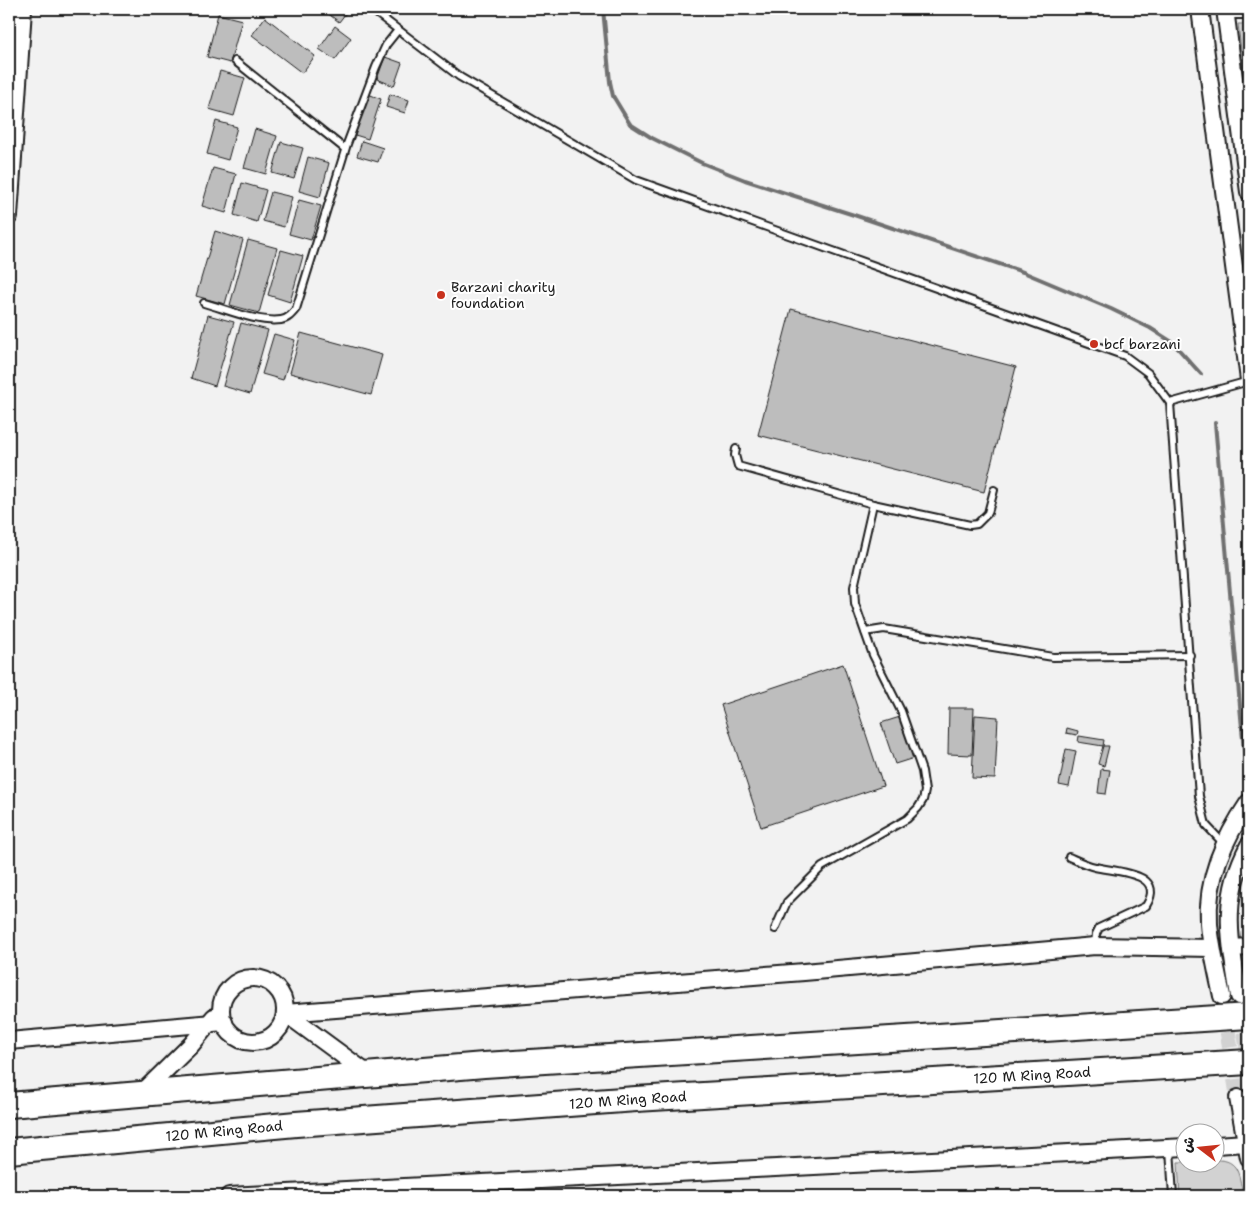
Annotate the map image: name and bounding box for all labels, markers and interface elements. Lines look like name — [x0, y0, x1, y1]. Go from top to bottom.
place label: Barzani charity foundation — [451, 278, 555, 312]
marker: Barzani charity foundation — [435, 289, 447, 301]
place label: bcf barzani — [1104, 335, 1181, 353]
marker: bcf barzani — [1088, 338, 1100, 350]
street label: 120 M Ring Road — [973, 1063, 1091, 1088]
street label: 120 M Ring Road — [568, 1087, 687, 1113]
street label: 120 M Ring Road — [165, 1116, 284, 1145]
north arrow — [1176, 1122, 1226, 1172]
text: ش — [1177, 1135, 1198, 1154]

